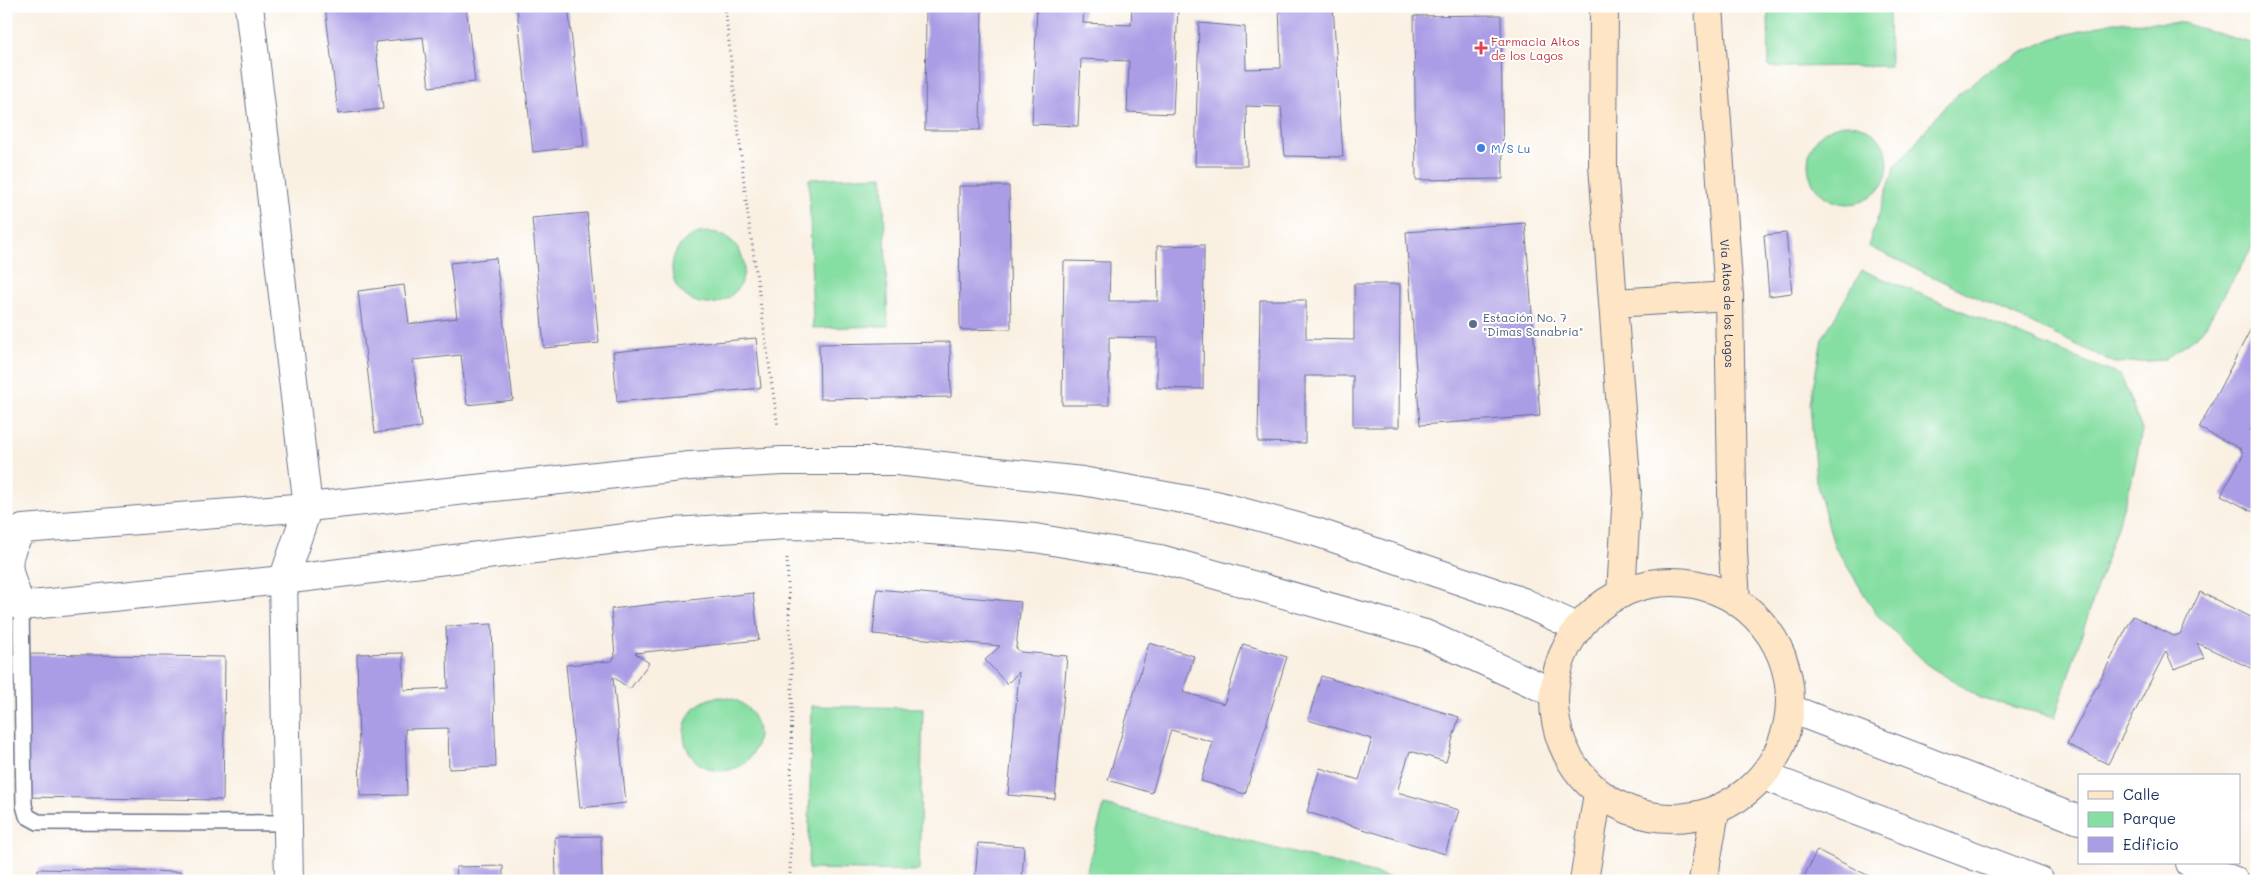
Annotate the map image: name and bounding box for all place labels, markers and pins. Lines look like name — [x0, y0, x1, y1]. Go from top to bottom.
place label: Farmacia Altos de los Lagos — [1491, 33, 1580, 63]
marker: Farmacia Altos de los Lagos — [1475, 42, 1487, 54]
place label: M/S Lu — [1491, 140, 1530, 156]
marker: M/S Lu — [1475, 142, 1487, 154]
place label: Estación No. 7 "Dimas Sanabria" — [1483, 309, 1583, 339]
marker: Estación No. 7 "Dimas Sanabria" — [1467, 318, 1479, 330]

